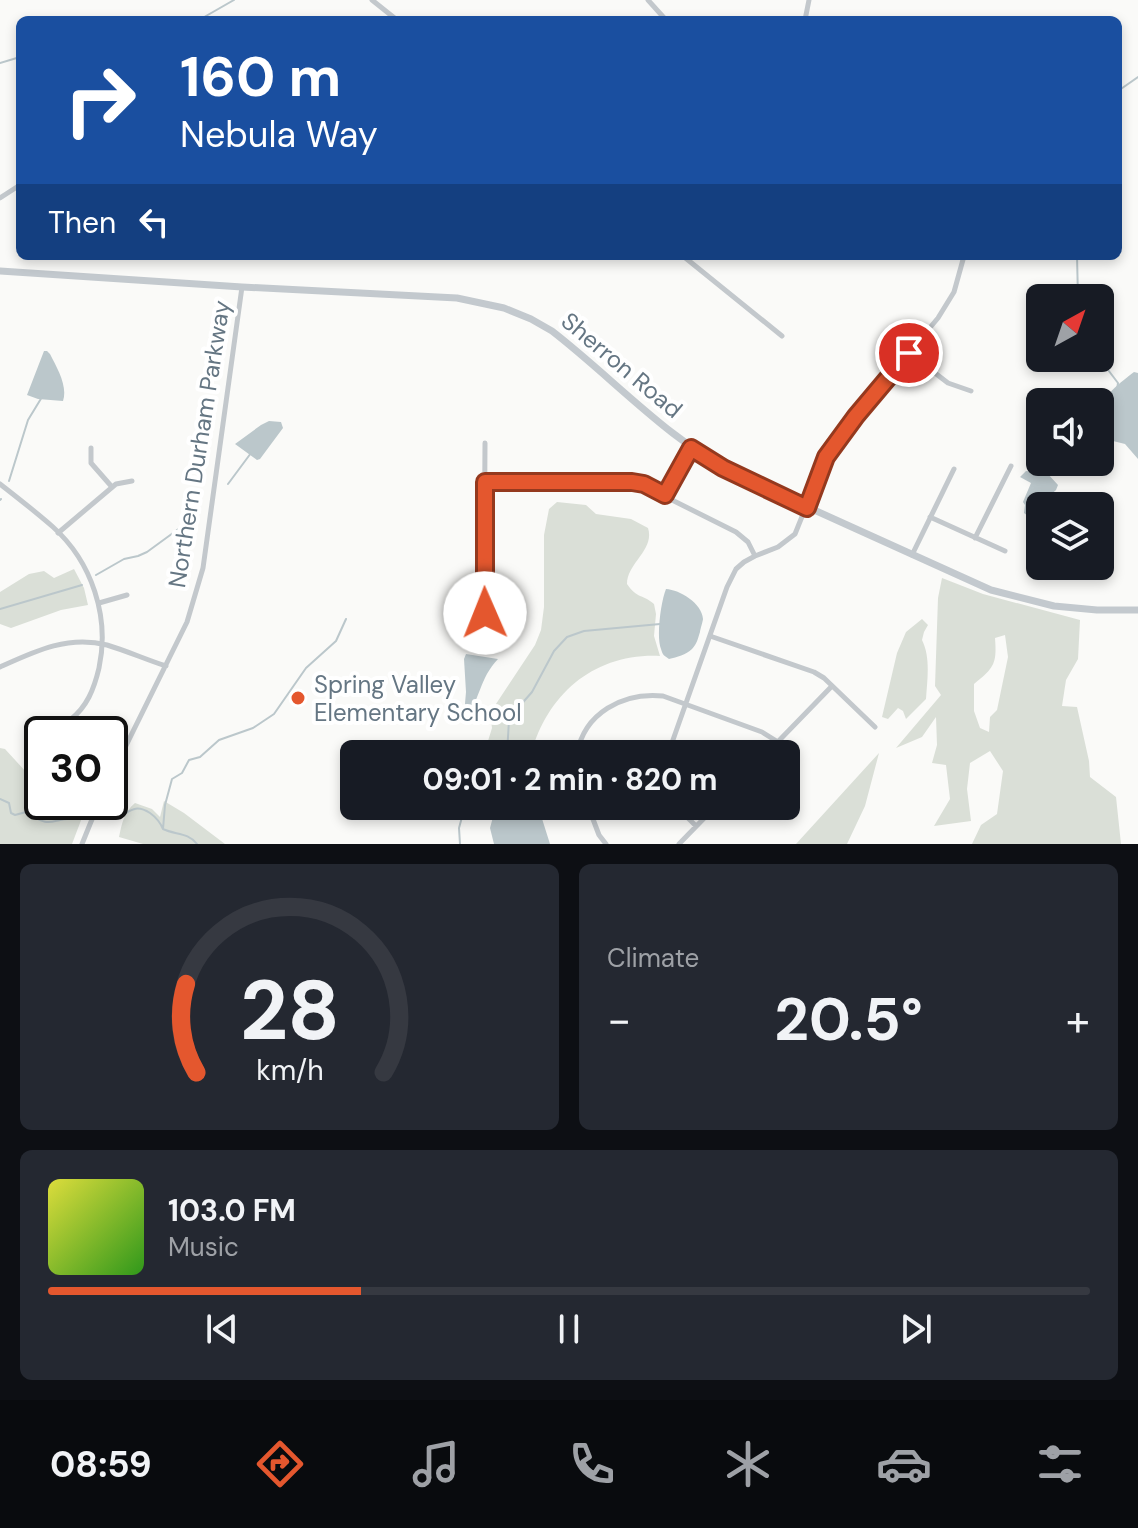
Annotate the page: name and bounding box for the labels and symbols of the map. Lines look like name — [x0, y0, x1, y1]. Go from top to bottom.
north arrow — [1026, 284, 1114, 372]
street label: Northern Durham Parkway — [161, 298, 237, 590]
street label: Sherron Road — [555, 305, 689, 425]
pin — [875, 319, 943, 387]
position arrow — [443, 571, 527, 655]
place label: Spring Valley Elementary School — [314, 669, 522, 728]
marker: Spring Valley Elementary School — [289, 689, 307, 707]
speed limit sign: 30 — [24, 716, 128, 820]

